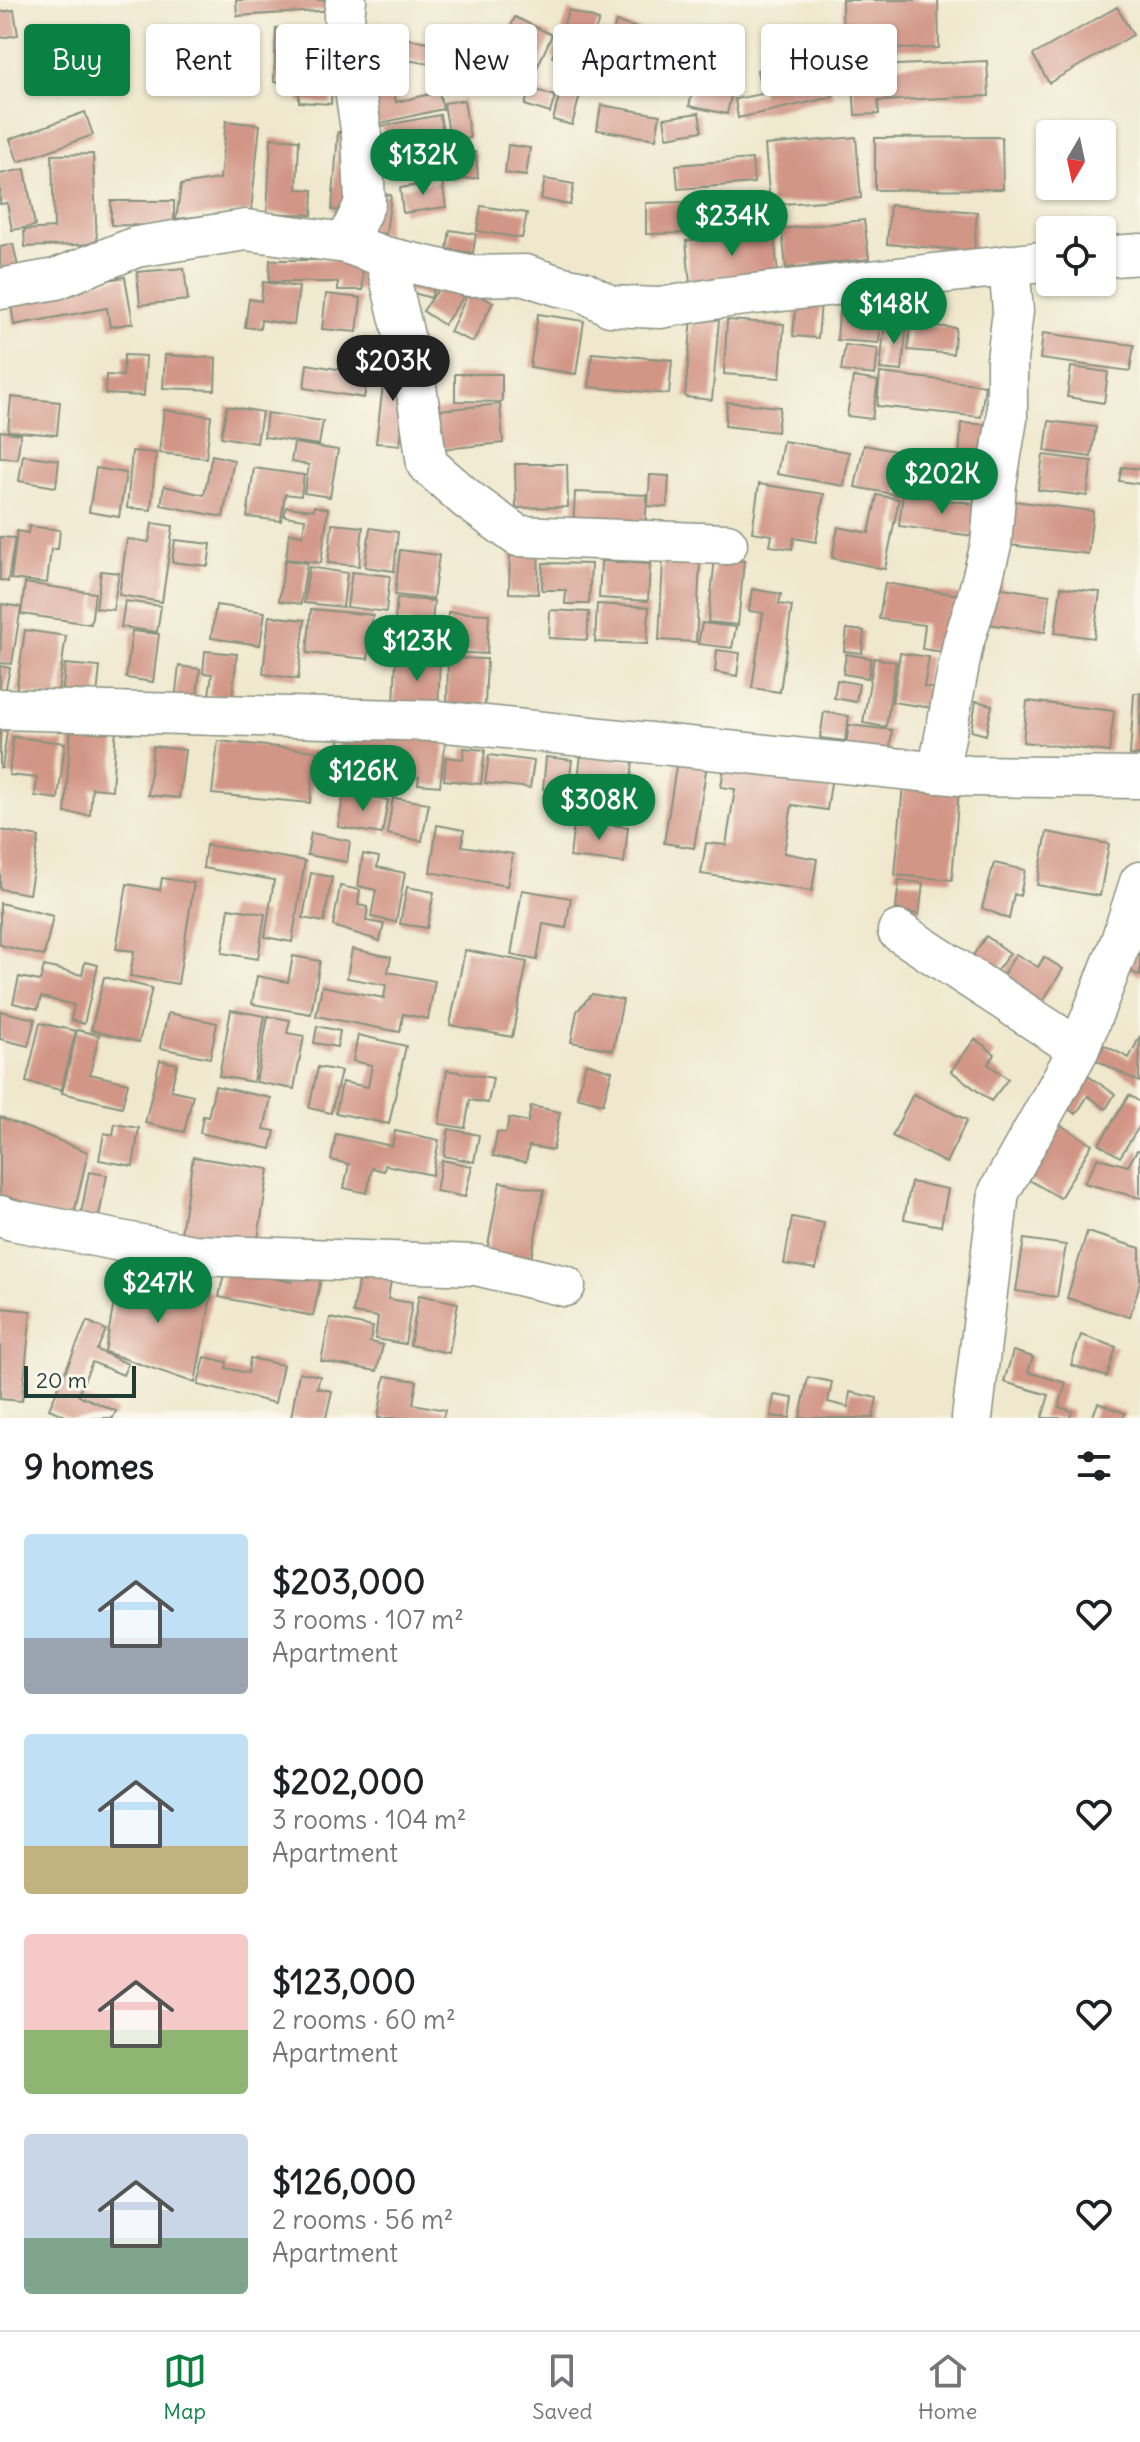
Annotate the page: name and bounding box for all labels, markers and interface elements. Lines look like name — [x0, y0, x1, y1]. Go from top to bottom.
chip: Buy — [24, 24, 130, 96]
chip: Rent — [146, 24, 260, 96]
chip: Filters — [276, 24, 409, 96]
chip: New — [425, 24, 537, 96]
chip: Apartment — [553, 24, 745, 96]
chip: House — [761, 24, 897, 96]
north arrow — [1036, 120, 1116, 200]
map controls — [1036, 120, 1116, 296]
pin: $132K — [367, 129, 479, 197]
text: $132K — [388, 138, 458, 171]
pin: $234K — [676, 190, 788, 258]
text: $234K — [695, 199, 769, 232]
button: locate — [1036, 216, 1116, 296]
pin: $148K — [838, 278, 950, 346]
text: $148K — [859, 287, 929, 320]
pin: $203K — [337, 335, 449, 403]
text: $203K — [355, 344, 431, 377]
pin: $202K — [886, 448, 998, 516]
text: $202K — [904, 457, 980, 490]
pin: $123K — [361, 615, 473, 683]
text: $123K — [382, 624, 452, 657]
pin: $126K — [307, 745, 419, 813]
text: $126K — [328, 754, 398, 787]
pin: $308K — [543, 774, 655, 842]
text: $308K — [560, 783, 638, 816]
pin: $247K — [102, 1257, 214, 1325]
text: $247K — [122, 1266, 194, 1299]
scale bar — [24, 1362, 136, 1398]
text: 20 m — [36, 1366, 87, 1394]
icon: filters — [1072, 1444, 1116, 1488]
text: 9 homes — [24, 1445, 154, 1488]
text: $203,000 — [272, 1560, 425, 1603]
icon: home — [88, 1566, 184, 1662]
icon: heart — [1072, 1592, 1116, 1636]
text: 3 rooms · 107 m² — [272, 1603, 464, 1636]
text: Apartment — [272, 1636, 398, 1669]
text: $202,000 — [272, 1760, 425, 1803]
icon: home — [88, 1766, 184, 1862]
icon: heart — [1072, 1792, 1116, 1836]
text: 3 rooms · 104 m² — [272, 1803, 467, 1836]
text: Apartment — [272, 1836, 398, 1869]
text: $123,000 — [272, 1960, 416, 2003]
icon: home — [88, 1966, 184, 2062]
icon: heart — [1072, 1992, 1116, 2036]
text: 2 rooms · 60 m² — [272, 2003, 456, 2036]
text: Apartment — [272, 2036, 398, 2069]
text: $126,000 — [272, 2160, 416, 2203]
icon: home — [88, 2166, 184, 2262]
icon: heart — [1072, 2192, 1116, 2236]
text: 2 rooms · 56 m² — [272, 2203, 453, 2236]
text: Apartment — [272, 2236, 398, 2269]
tab: Map — [163, 2349, 207, 2425]
tab: Saved — [532, 2349, 592, 2425]
tab: Home — [918, 2349, 977, 2425]

